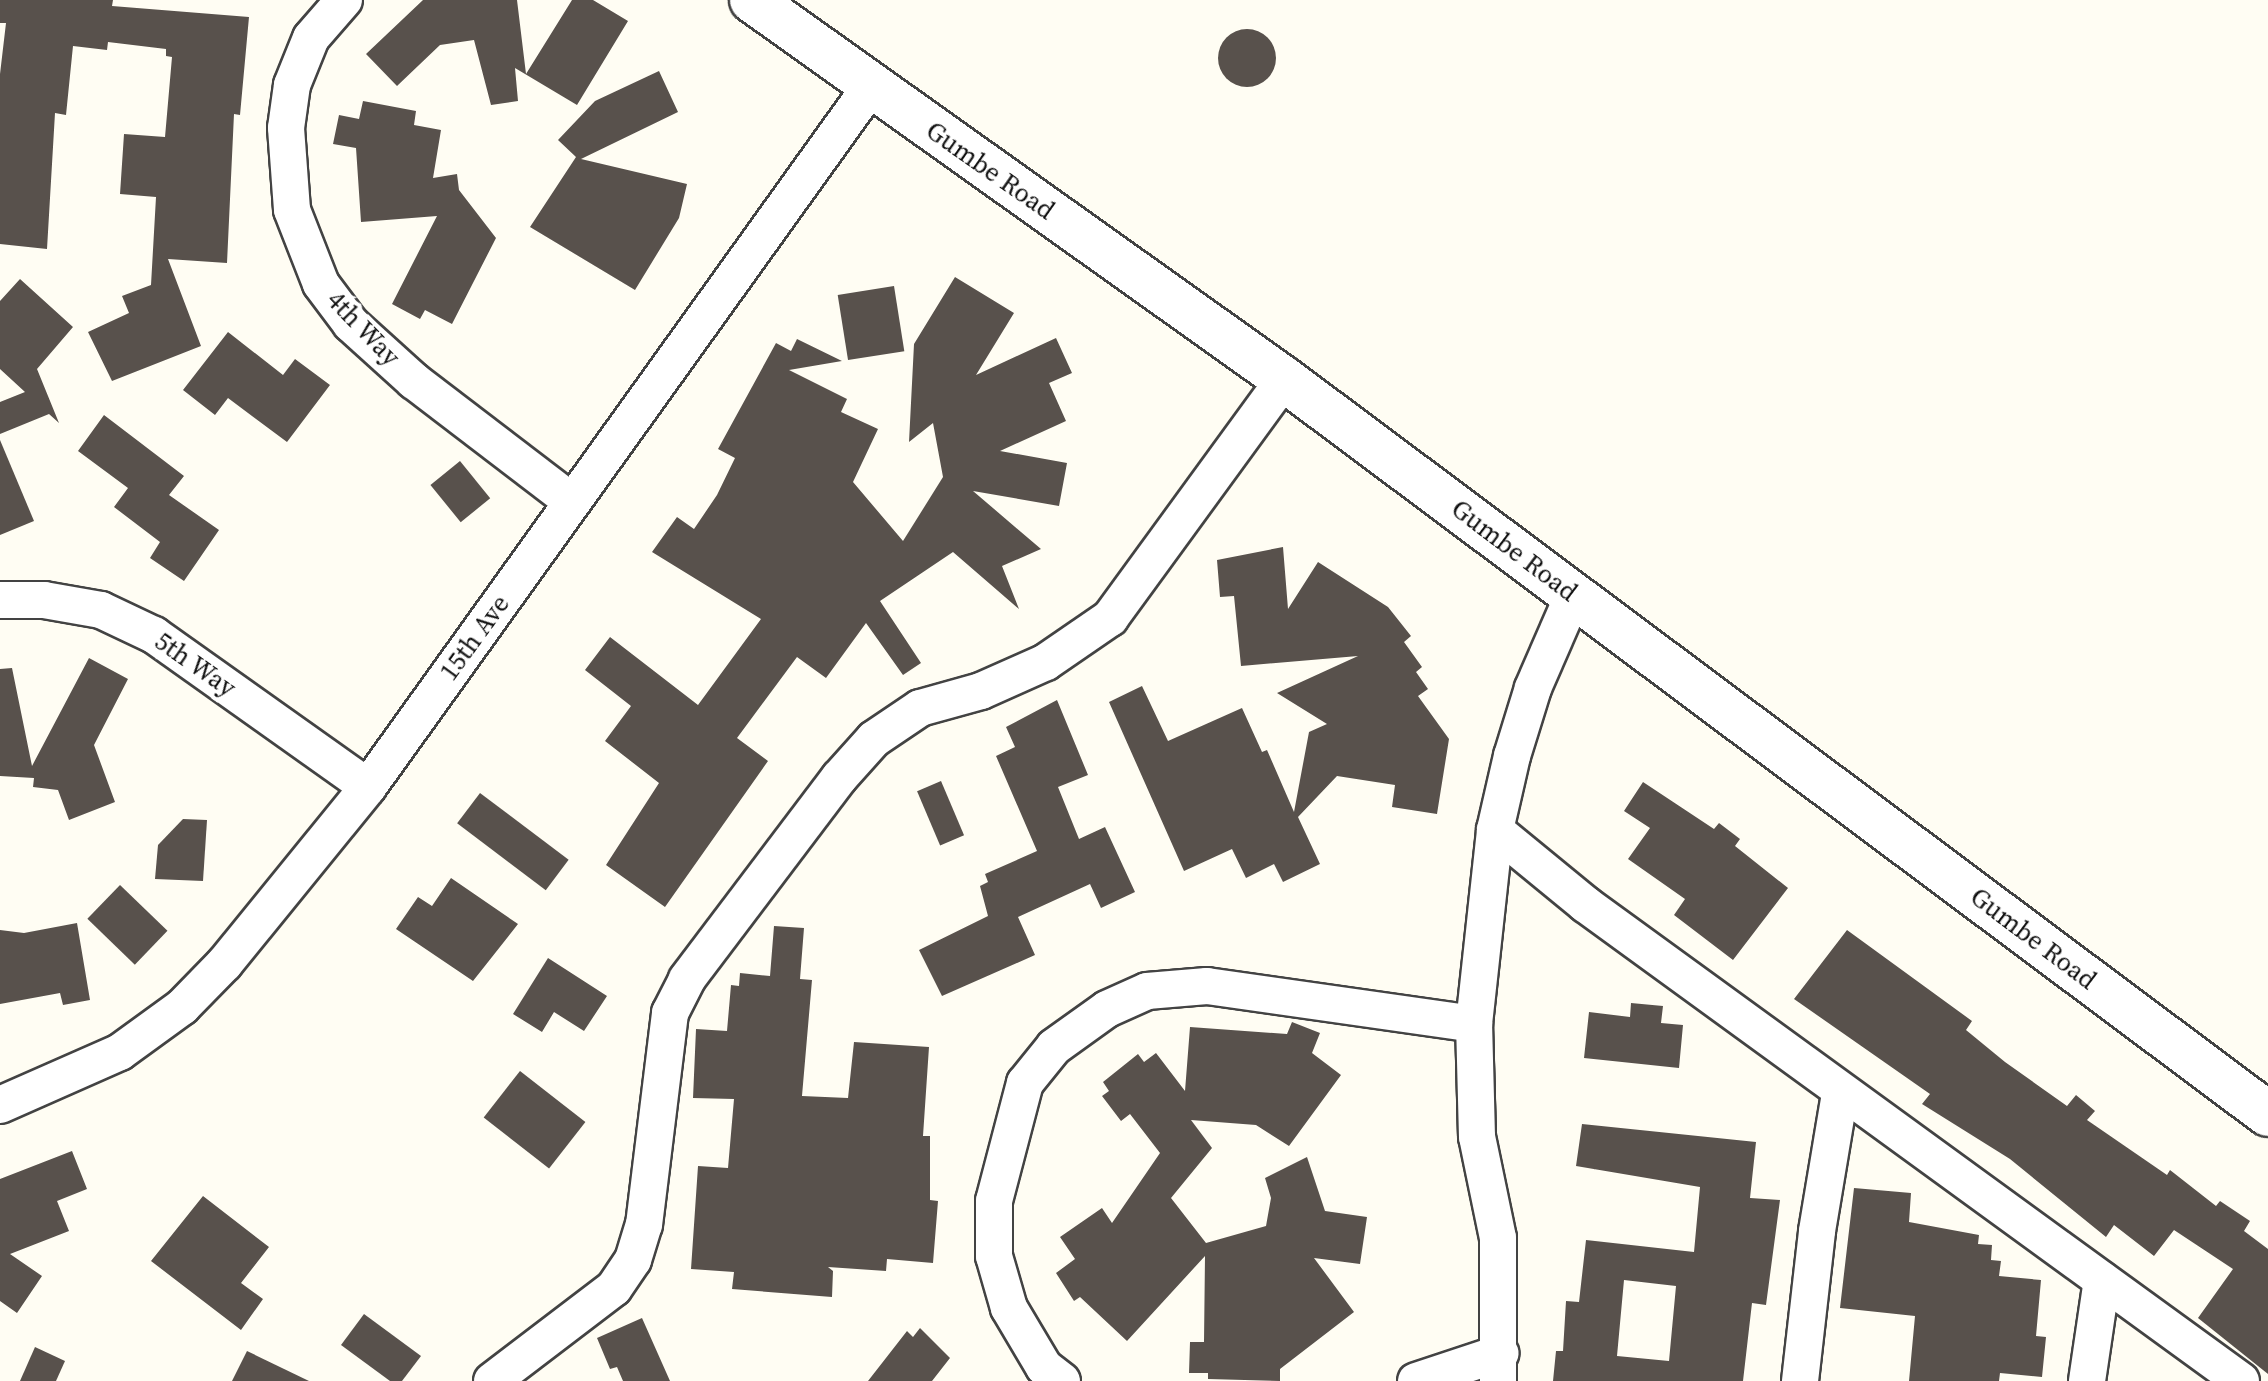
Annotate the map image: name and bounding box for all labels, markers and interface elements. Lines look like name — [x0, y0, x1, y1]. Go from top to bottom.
street label: Gumbe Road — [920, 115, 1060, 227]
street label: 4th Way — [320, 285, 406, 373]
street label: Gumbe Road — [1445, 494, 1583, 608]
street label: 15th Ave — [434, 589, 516, 687]
street label: 5th Way — [148, 626, 242, 704]
street label: Gumbe Road — [1964, 882, 2102, 996]

